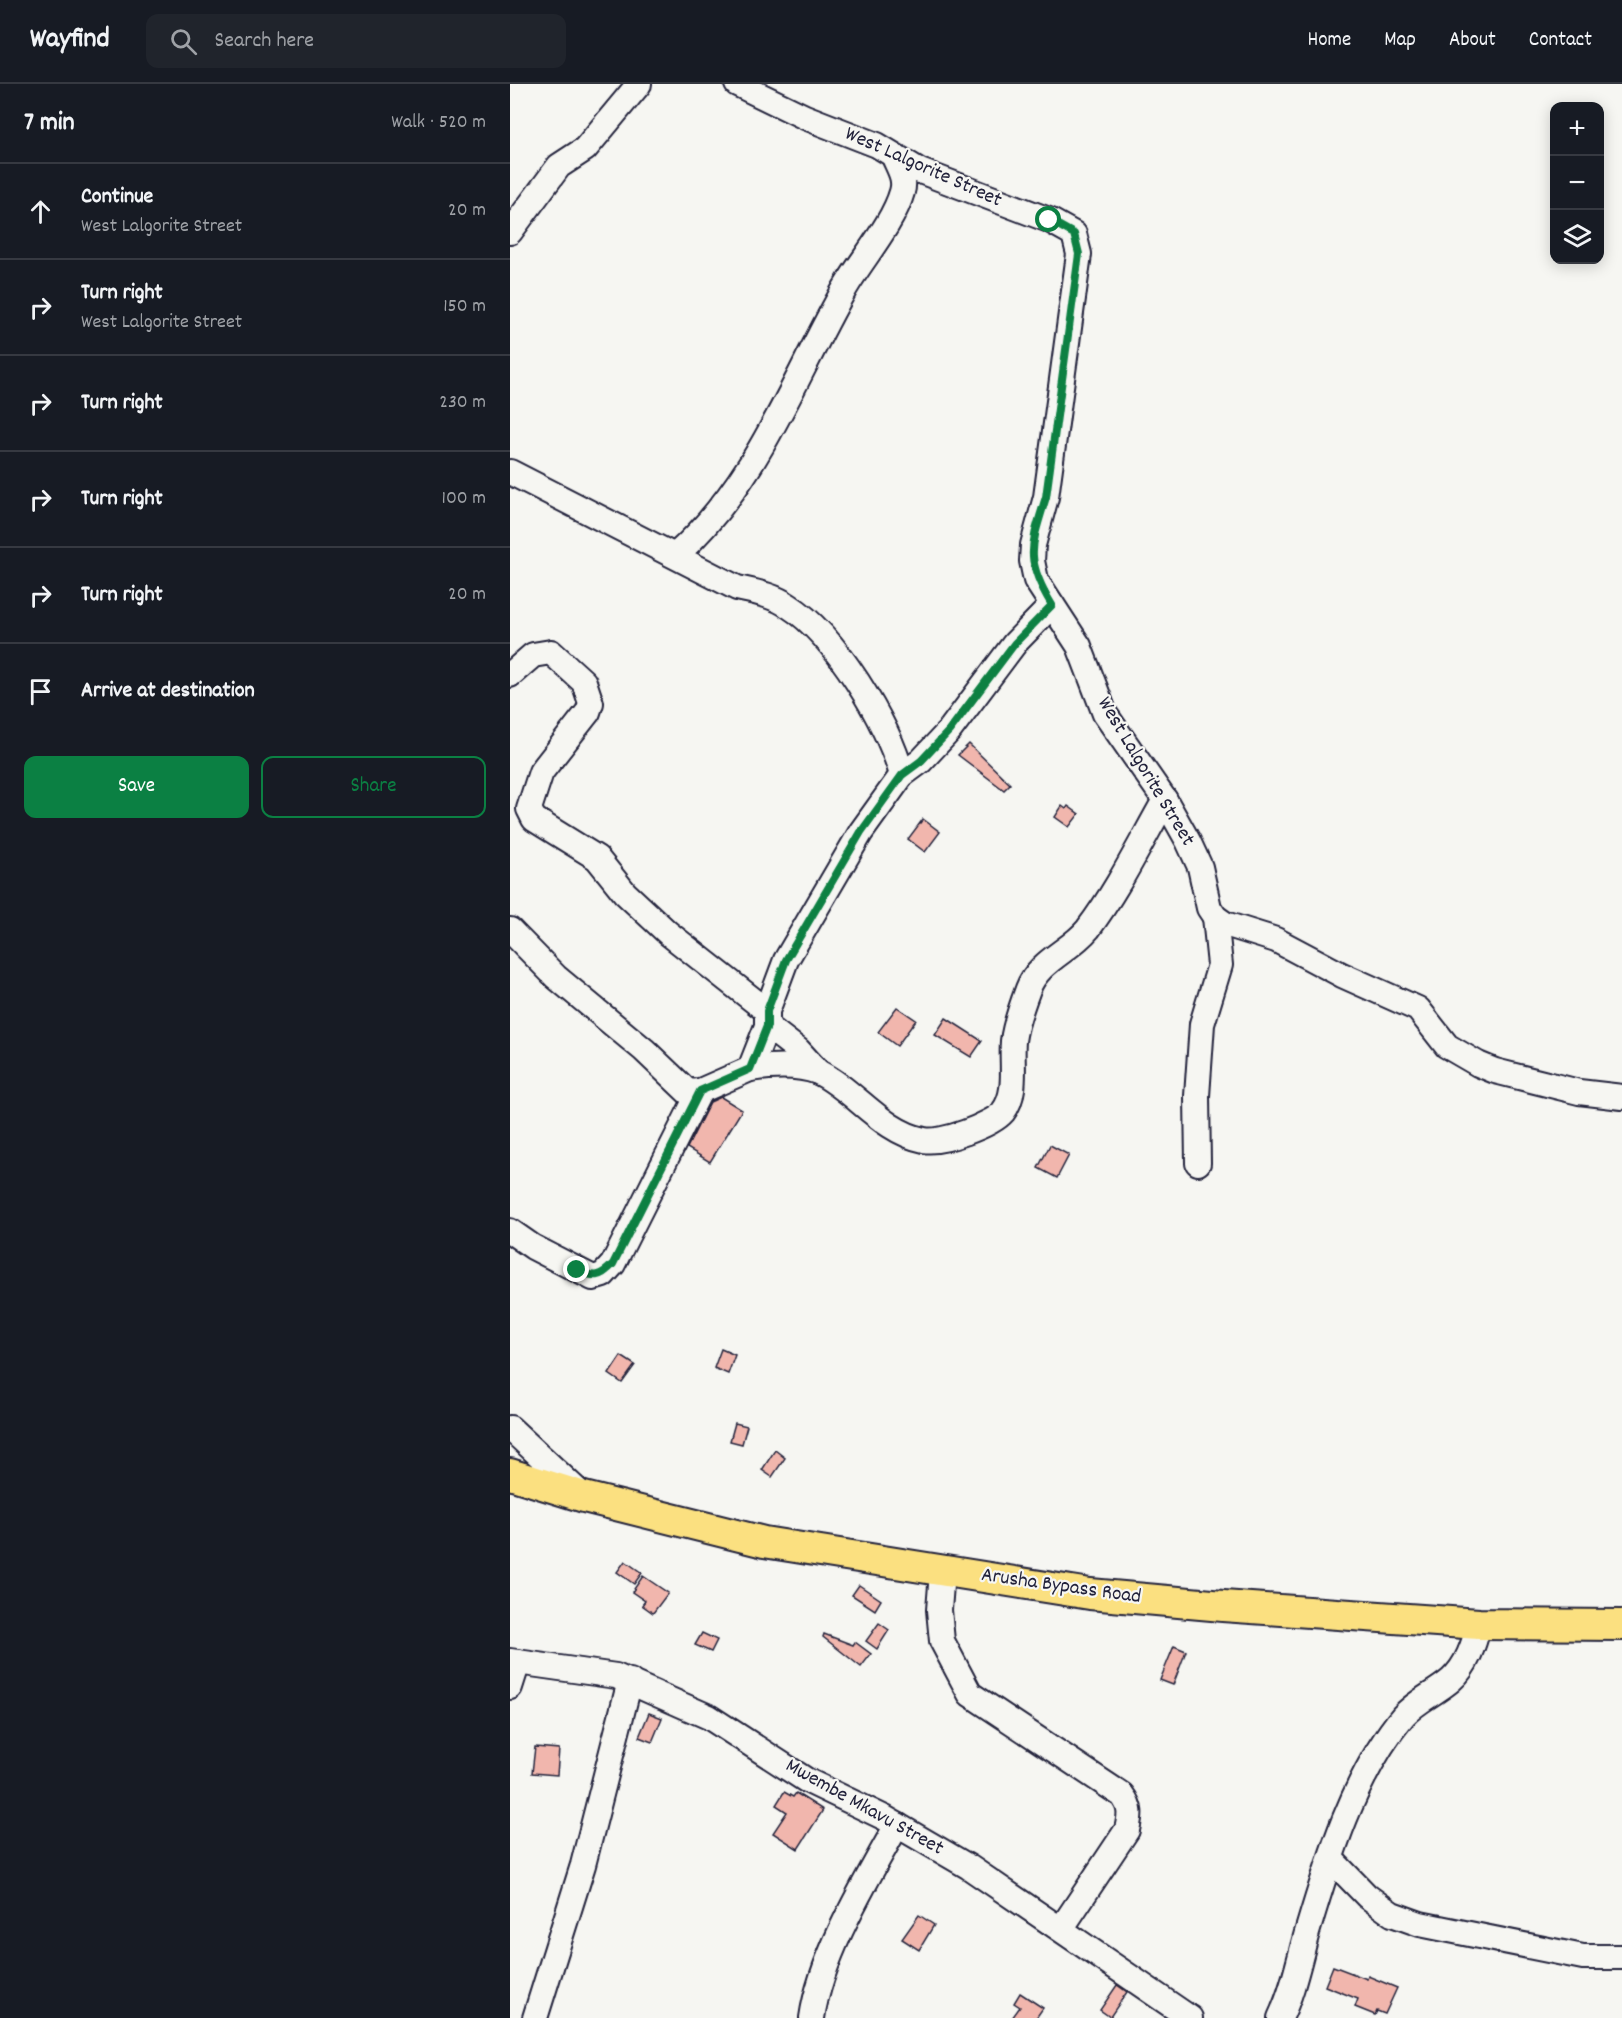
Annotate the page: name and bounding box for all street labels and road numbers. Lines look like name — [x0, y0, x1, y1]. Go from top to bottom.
street label: West Lalgorite Street — [840, 120, 1007, 216]
street label: West Lalgorite Street — [1089, 692, 1202, 852]
street label: Arusha Bypass Road — [979, 1561, 1143, 1613]
street label: Mwembe Mkavu Street — [779, 1752, 949, 1864]

